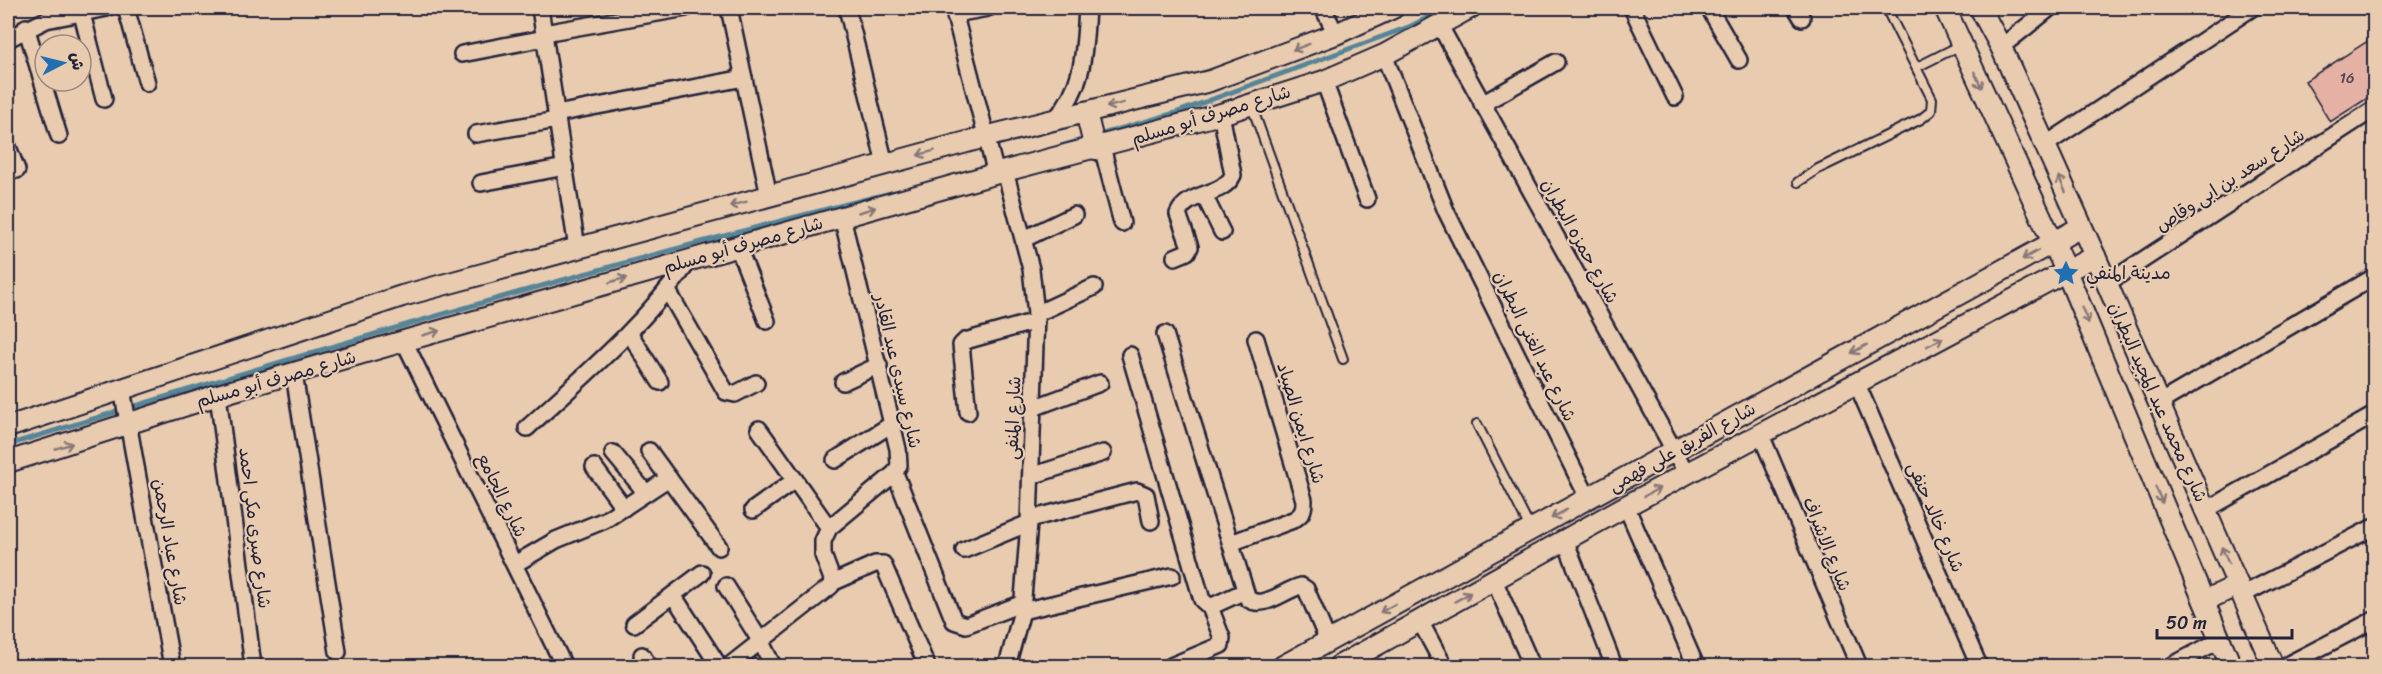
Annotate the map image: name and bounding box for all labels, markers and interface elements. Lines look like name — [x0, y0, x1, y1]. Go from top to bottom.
north arrow — [33, 33, 93, 93]
one-way arrow — [1292, 42, 1311, 53]
text: ش — [62, 51, 93, 72]
house number: 16 — [2340, 65, 2354, 91]
one-way arrow — [1973, 70, 1985, 88]
street label: شارع مصرف أبو مسلم — [1127, 76, 1295, 154]
one-way arrow — [1106, 99, 1125, 111]
street label: شارع سعد بن ابى وقاص — [2149, 119, 2311, 241]
one-way arrow — [917, 148, 936, 159]
street label: شارع حمزه البطران — [1532, 172, 1628, 310]
one-way arrow — [2056, 175, 2067, 194]
one-way arrow — [729, 199, 748, 211]
one-way arrow — [857, 204, 876, 216]
street label: شارع مصرف أبو مسلم — [659, 207, 827, 283]
one-way arrow — [2022, 249, 2039, 261]
place label: مدينة المنفي — [2086, 257, 2171, 289]
place icon: مدينة المنفي — [2051, 258, 2081, 288]
street label: شارع عبد الغنى البطران — [1485, 265, 1585, 427]
one-way arrow — [608, 274, 627, 285]
street label: شارع سيدى عبد القادر — [864, 289, 931, 451]
street label: شارع محمد عبد المجيد البطران — [2099, 297, 2217, 507]
one-way arrow — [2080, 305, 2091, 323]
one-way arrow — [421, 327, 440, 339]
one-way arrow — [1926, 336, 1944, 347]
street label: شارع مصرف أبو مسلم — [192, 341, 360, 417]
one-way arrow — [1851, 343, 1868, 355]
street label: شارع ايمن الصياد — [1267, 358, 1335, 488]
street label: شارع المنفى — [996, 376, 1030, 460]
street label: شارع الفريق على فهمى — [1602, 393, 1762, 501]
one-way arrow — [54, 440, 73, 451]
street label: شارع صبرى مكى احمد — [229, 446, 281, 610]
street label: شارع الجامع — [468, 447, 536, 543]
street label: شارع خالد حنفى — [1898, 457, 1974, 577]
street label: شارع عباد الرحمن — [143, 476, 197, 608]
one-way arrow — [2154, 485, 2165, 503]
one-way arrow — [1643, 486, 1660, 498]
street label: شارع الاشراف — [1793, 492, 1861, 596]
one-way arrow — [1551, 509, 1569, 520]
one-way arrow — [2219, 546, 2230, 564]
one-way arrow — [1454, 591, 1471, 603]
scale bar — [2157, 602, 2292, 640]
one-way arrow — [1380, 603, 1398, 614]
text: 50 m — [2166, 607, 2207, 639]

